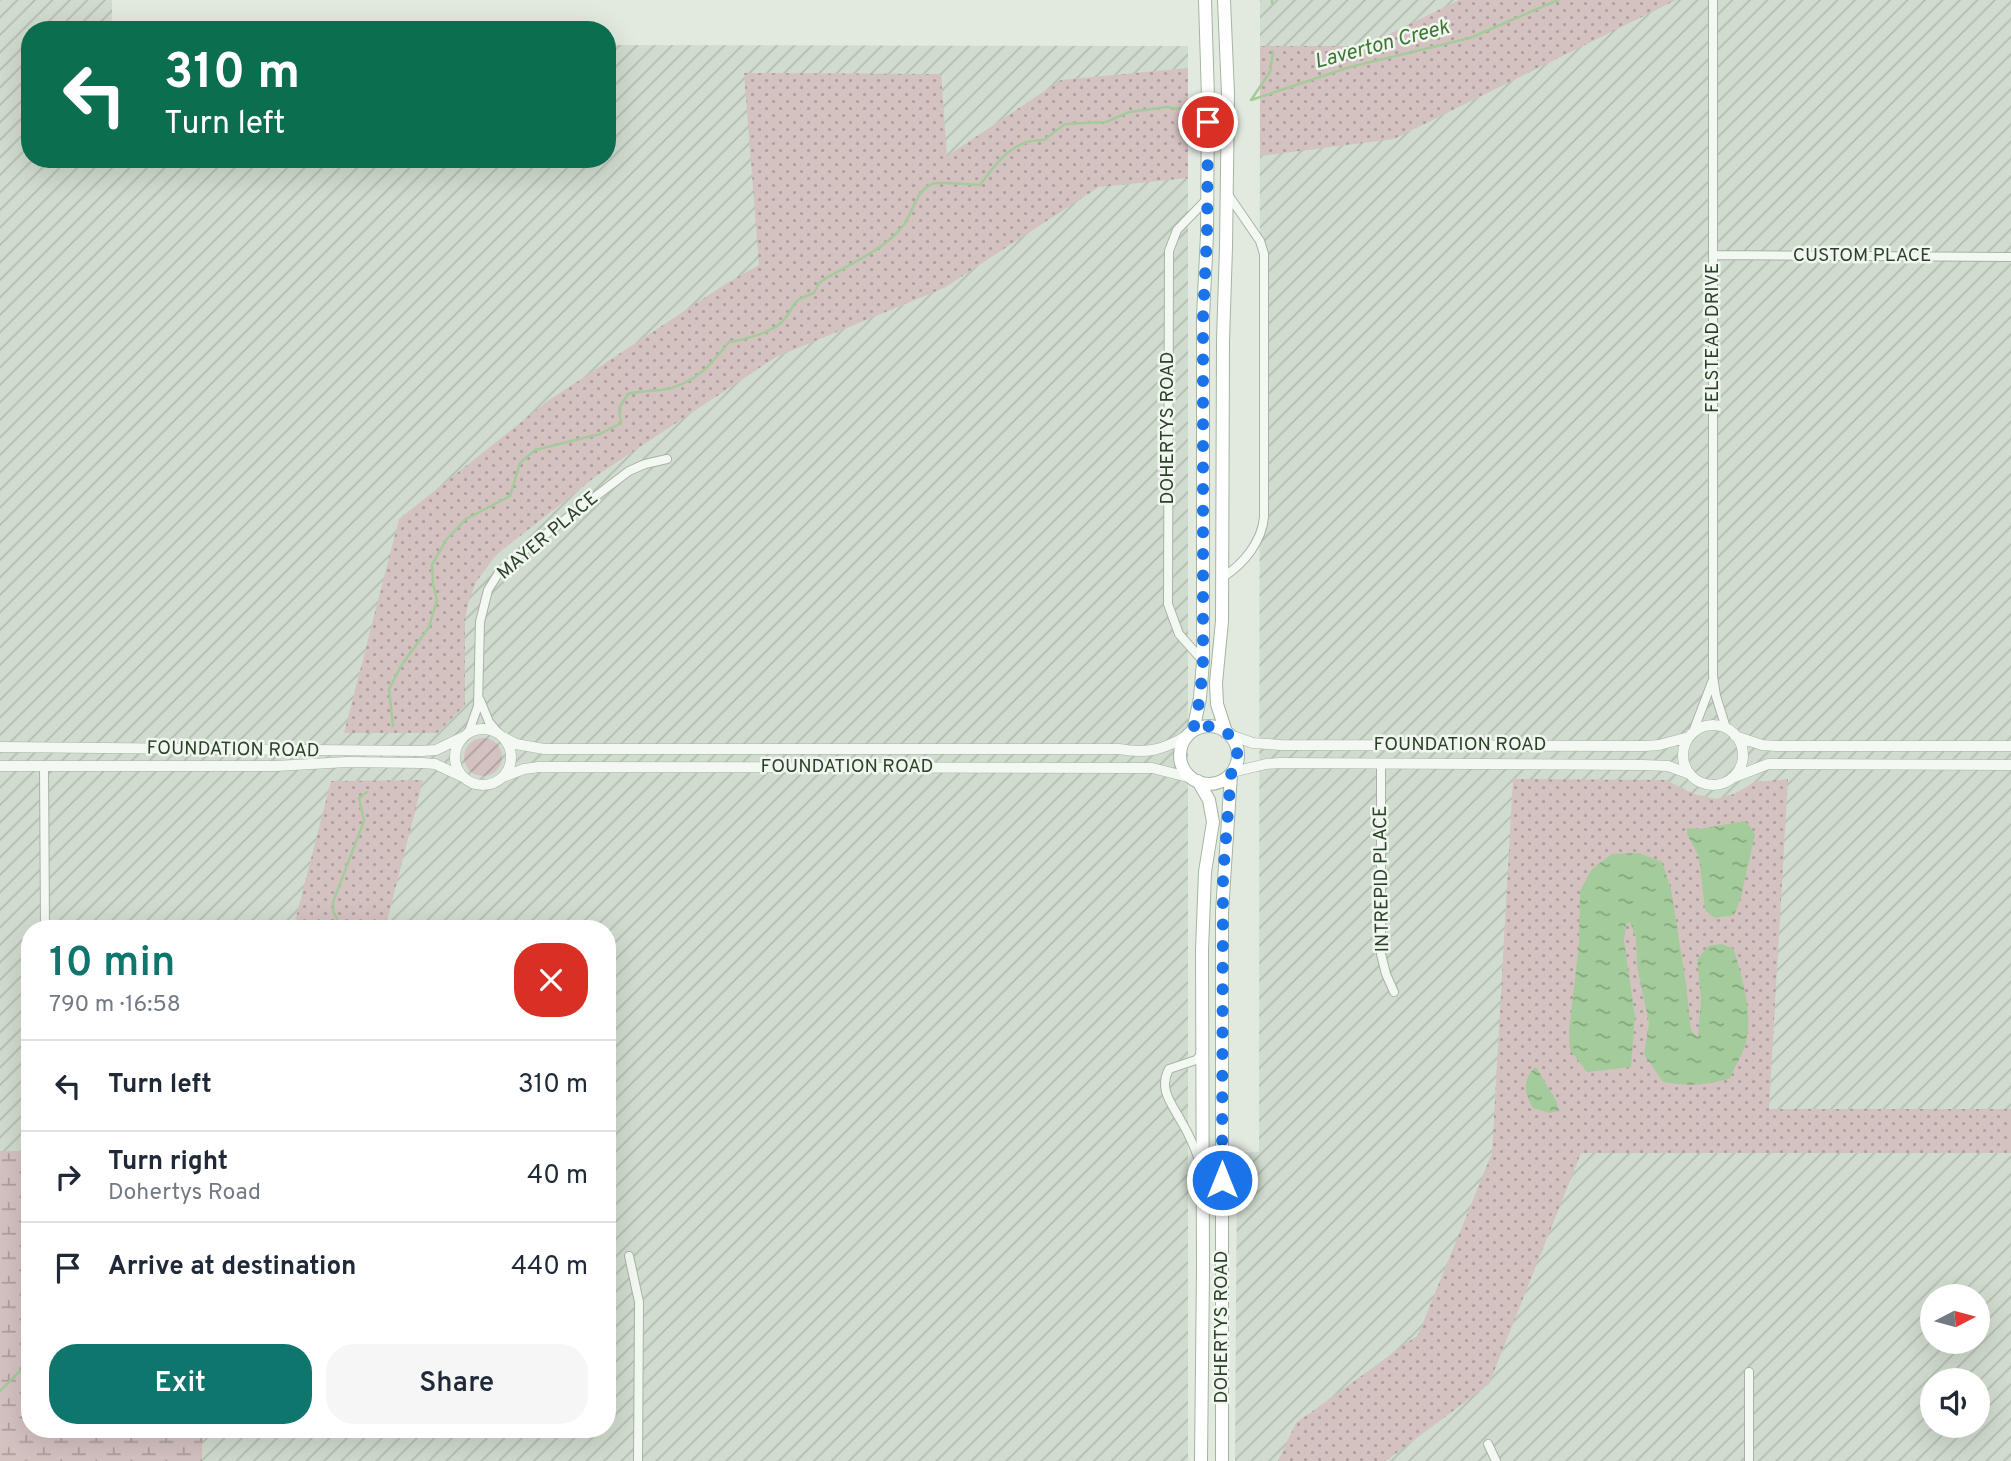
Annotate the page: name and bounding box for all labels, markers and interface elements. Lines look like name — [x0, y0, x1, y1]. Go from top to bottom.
water label: Laverton Creek — [1312, 14, 1453, 76]
text: 310 m — [164, 44, 300, 106]
icon: left — [49, 49, 140, 140]
pin — [1178, 92, 1238, 152]
icon: arrive — [1189, 103, 1227, 141]
text: Turn left — [164, 105, 285, 145]
street label: CUSTOM PLACE — [1793, 244, 1931, 268]
street label: FELSTEAD DRIVE — [1701, 263, 1725, 413]
street label: DOHERTYS ROAD — [1156, 351, 1180, 505]
street label: MAYER PLACE — [493, 487, 603, 585]
street label: FOUNDATION ROAD — [1374, 733, 1546, 757]
street label: FOUNDATION ROAD — [146, 736, 320, 764]
street label: FOUNDATION ROAD — [761, 755, 933, 779]
street label: INTREPID PLACE — [1369, 805, 1395, 953]
text: 10 min — [49, 938, 175, 991]
button: close — [514, 943, 588, 1017]
text: 790 m · 16:58 — [49, 991, 181, 1020]
icon: left — [49, 1067, 87, 1105]
text: Turn left — [108, 1069, 212, 1102]
text: 310 m — [518, 1069, 588, 1102]
position arrow — [1185, 1143, 1259, 1217]
text: Turn right — [108, 1146, 228, 1179]
icon: right — [49, 1158, 87, 1196]
text: 40 m — [527, 1160, 588, 1193]
text: Dohertys Road — [108, 1179, 261, 1208]
icon: arrive — [49, 1249, 87, 1287]
street label: DOHERTYS ROAD — [1210, 1250, 1234, 1404]
text: Arrive at destination — [108, 1251, 356, 1284]
text: 440 m — [511, 1251, 588, 1284]
north arrow — [1920, 1284, 1990, 1354]
map controls — [1920, 1284, 1990, 1438]
button: Exit — [49, 1344, 312, 1424]
button: Share — [326, 1344, 588, 1424]
button: sound — [1920, 1368, 1990, 1438]

